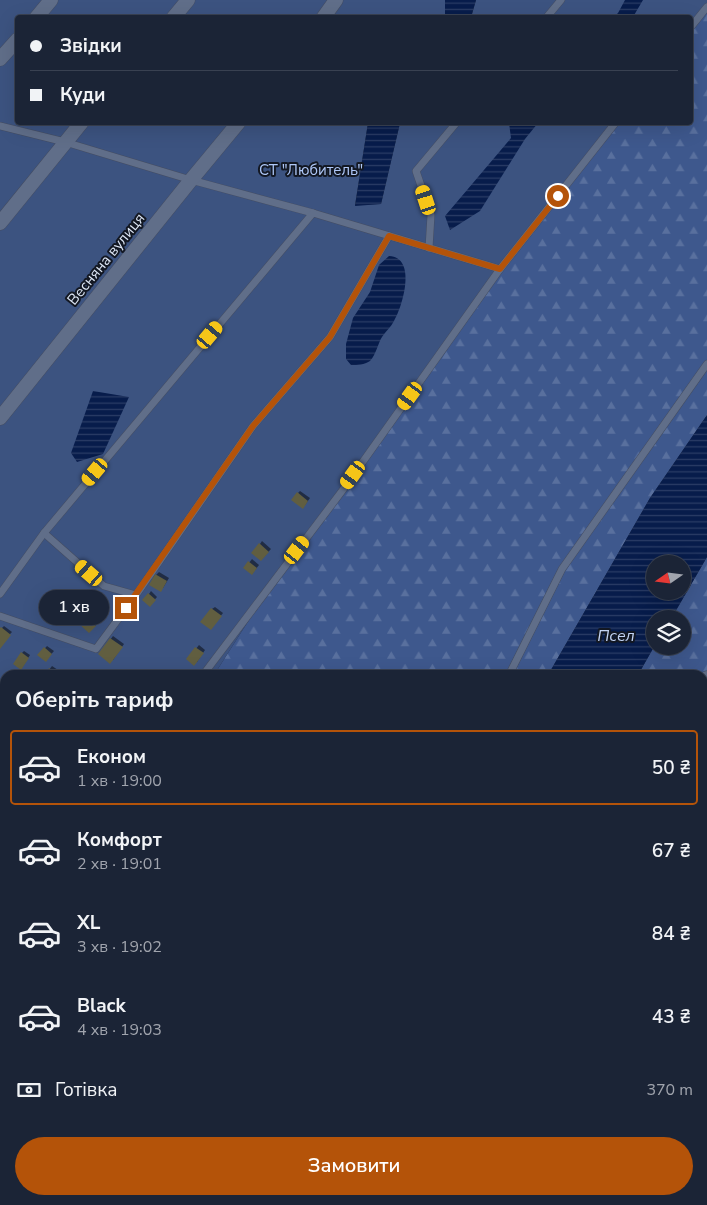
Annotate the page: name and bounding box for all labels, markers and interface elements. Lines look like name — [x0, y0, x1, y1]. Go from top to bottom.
text: Звідки — [60, 33, 122, 59]
text: Куди — [60, 82, 106, 108]
park label: СТ "Любитель" — [259, 160, 363, 180]
car — [414, 183, 437, 217]
route start — [547, 185, 569, 207]
street label: Весняна вулиця — [63, 209, 149, 309]
car — [194, 319, 225, 351]
car — [395, 379, 424, 413]
car — [79, 456, 110, 488]
car — [338, 458, 367, 492]
car — [281, 534, 312, 566]
north arrow — [646, 555, 691, 600]
map controls — [646, 555, 691, 655]
car — [72, 557, 105, 589]
callout: 1 хв — [38, 590, 108, 626]
text: 1 хв — [58, 596, 90, 618]
route end — [115, 597, 137, 619]
button: layers — [646, 610, 691, 655]
water label: Псел — [597, 625, 635, 647]
text: Оберіть тариф — [15, 685, 173, 715]
text: Економ — [77, 744, 146, 770]
icon: car — [17, 745, 62, 790]
text: 50 ₴ — [652, 755, 691, 781]
text: 1 хв · 19:00 — [77, 770, 162, 792]
text: Комфорт — [77, 827, 162, 853]
icon: car — [17, 828, 62, 873]
text: 67 ₴ — [652, 838, 691, 864]
text: 2 хв · 19:01 — [77, 853, 162, 875]
text: XL — [77, 910, 100, 936]
icon: car — [17, 911, 62, 956]
text: 84 ₴ — [652, 921, 691, 947]
text: 3 хв · 19:02 — [77, 936, 162, 958]
text: Black — [77, 993, 126, 1019]
icon: car — [17, 994, 62, 1039]
text: 43 ₴ — [652, 1004, 691, 1030]
text: 4 хв · 19:03 — [77, 1019, 162, 1041]
icon: cash — [15, 1076, 43, 1104]
text: Готівка — [55, 1077, 117, 1103]
text: 370 m — [646, 1079, 693, 1101]
button: Замовити — [15, 1137, 693, 1195]

